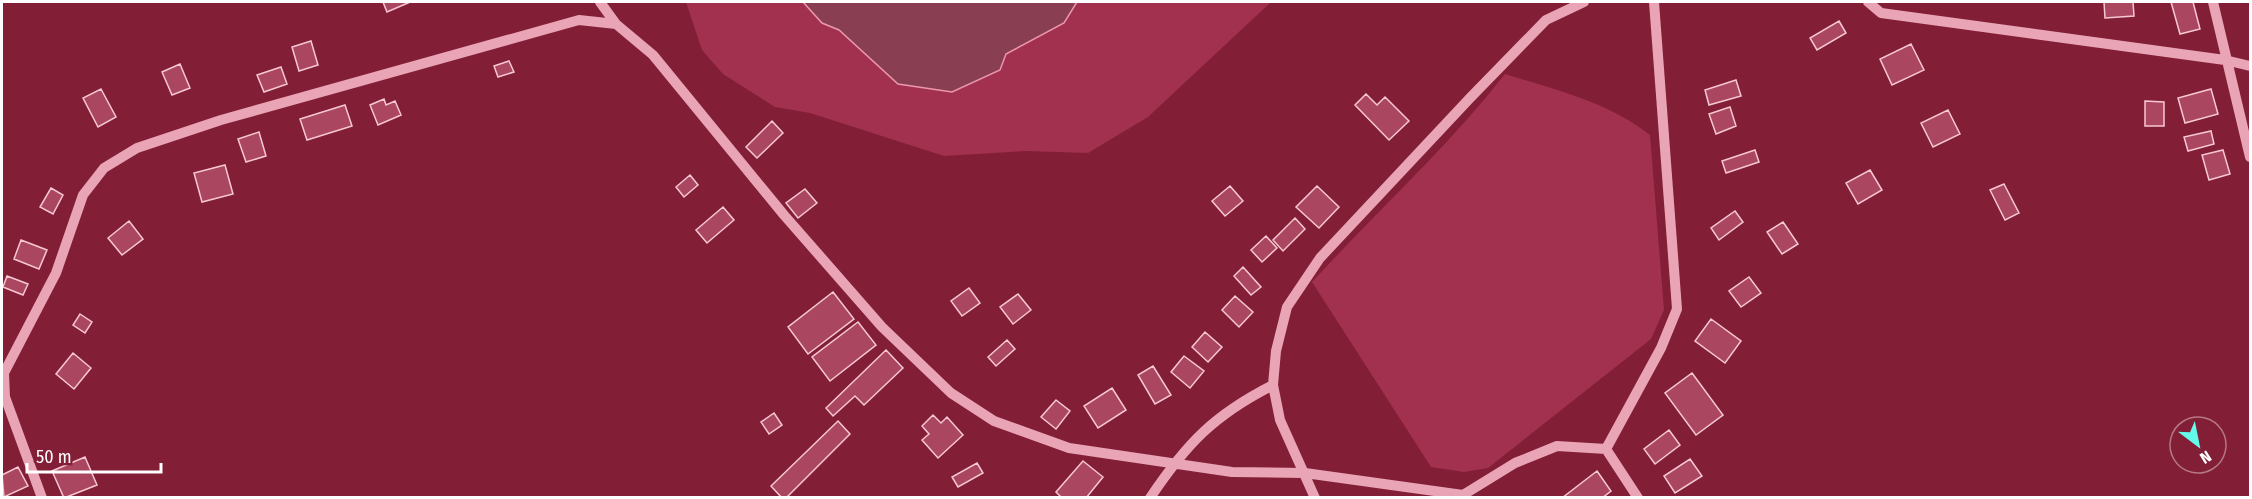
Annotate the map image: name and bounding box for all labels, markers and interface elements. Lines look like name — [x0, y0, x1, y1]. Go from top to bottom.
north arrow — [2168, 415, 2228, 475]
scale bar — [27, 436, 160, 474]
text: 50 m — [36, 446, 72, 468]
text: N — [2197, 447, 2215, 468]

